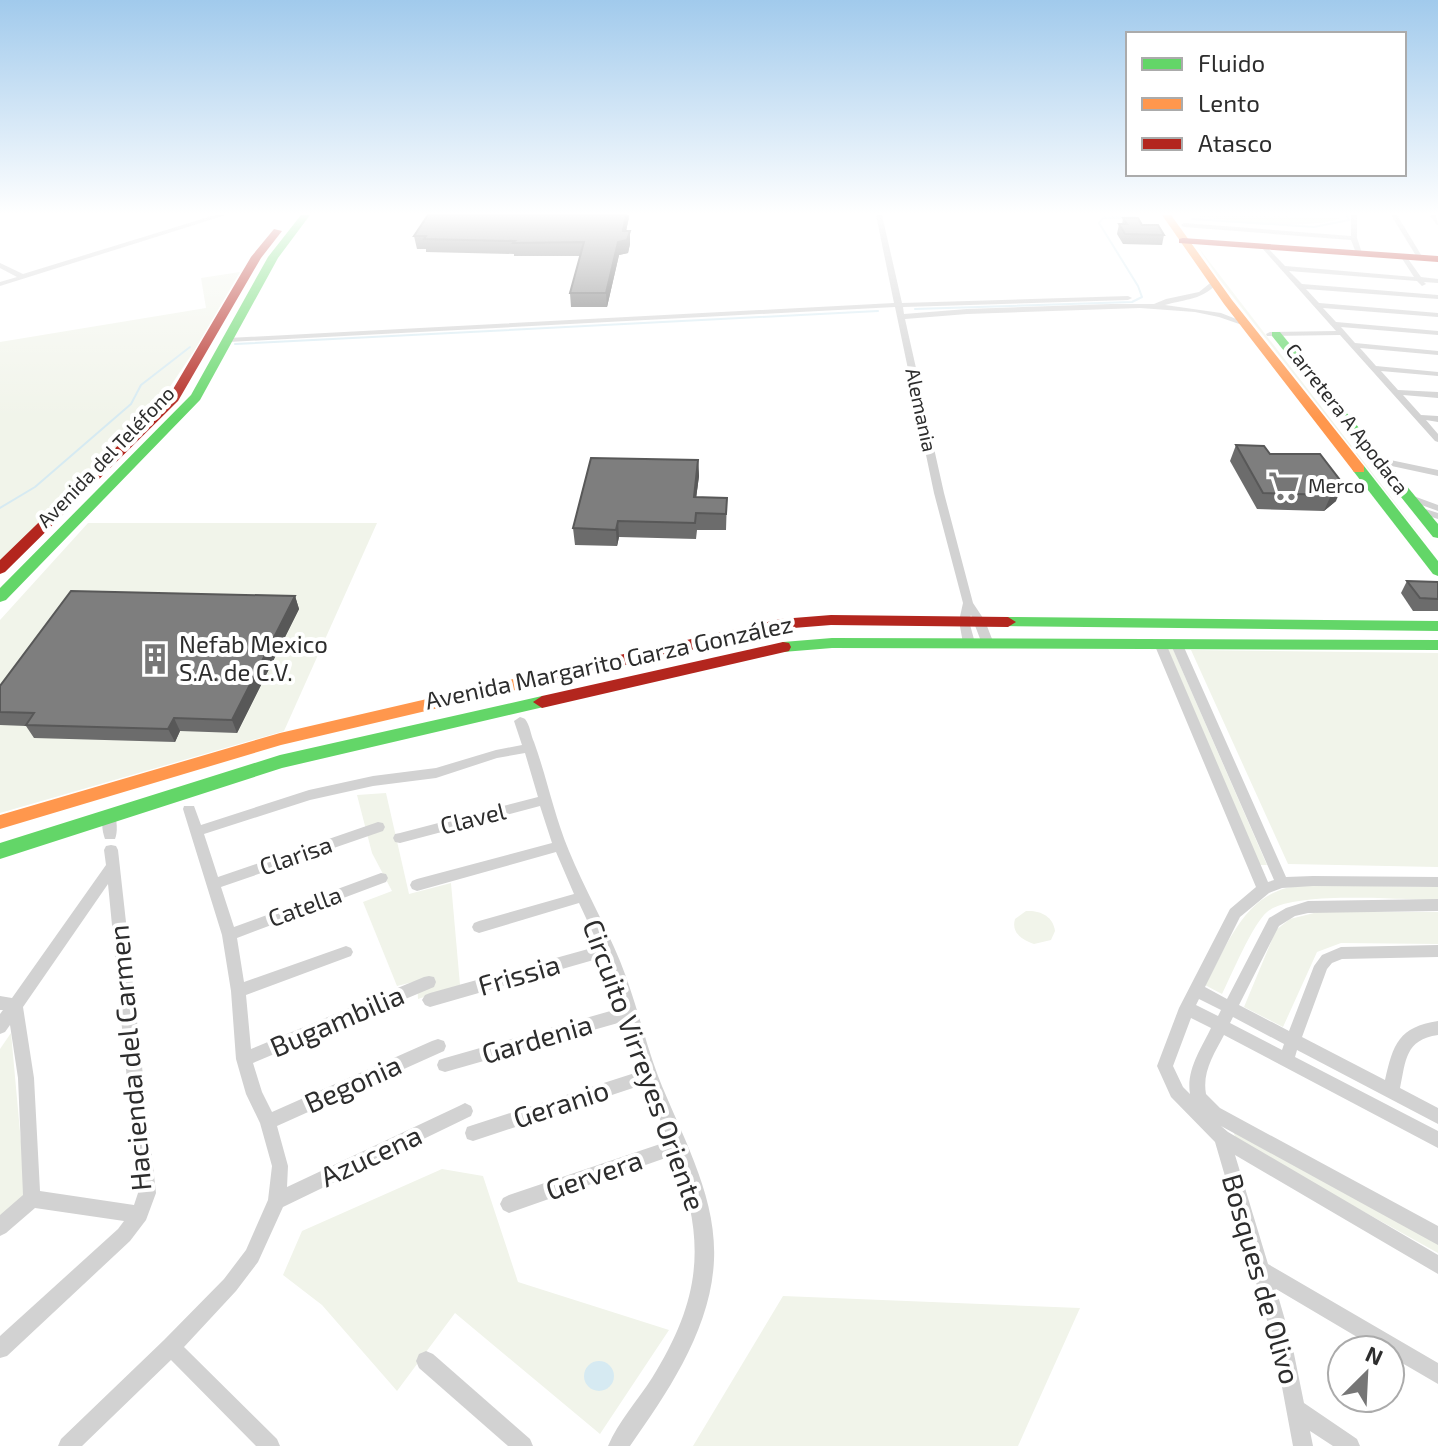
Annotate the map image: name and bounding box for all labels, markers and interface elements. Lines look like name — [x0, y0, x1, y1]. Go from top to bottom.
legend — [1126, 32, 1406, 176]
text: Fluido — [1198, 48, 1265, 77]
text: Lento — [1198, 88, 1260, 117]
text: Atasco — [1198, 128, 1272, 157]
street label: Carretera A Apodaca — [1281, 338, 1414, 499]
street label: Alemania — [901, 366, 943, 454]
street label: Avenida del Teléfono — [32, 381, 179, 532]
supermarket icon: Merco — [1267, 469, 1301, 503]
place label: Merco — [1308, 473, 1365, 497]
street label: Avenida Margarito Garza González — [422, 608, 795, 715]
place label: Nefab Mexico S.A. de C.V. — [179, 629, 328, 686]
building icon: Nefab Mexico S.A. de C.V. — [138, 642, 172, 676]
street label: Clavel — [437, 795, 508, 840]
street label: Clarisa — [255, 829, 336, 880]
street label: Catella — [264, 879, 345, 932]
street label: Circuito Virreyes Oriente — [576, 914, 714, 1215]
street label: Hacienda del Carmen — [100, 924, 158, 1193]
street label: Frissia — [474, 946, 564, 1002]
street label: Bugambilia — [264, 977, 409, 1064]
street label: Gardenia — [477, 1006, 596, 1070]
street label: Begonia — [299, 1047, 406, 1119]
street label: Geranio — [509, 1072, 613, 1134]
street label: Azucena — [315, 1117, 427, 1193]
street label: Gervera — [541, 1142, 647, 1206]
street label: Bosques de Olivo — [1216, 1170, 1308, 1388]
north arrow — [1326, 1334, 1406, 1414]
text: N — [1362, 1340, 1387, 1370]

